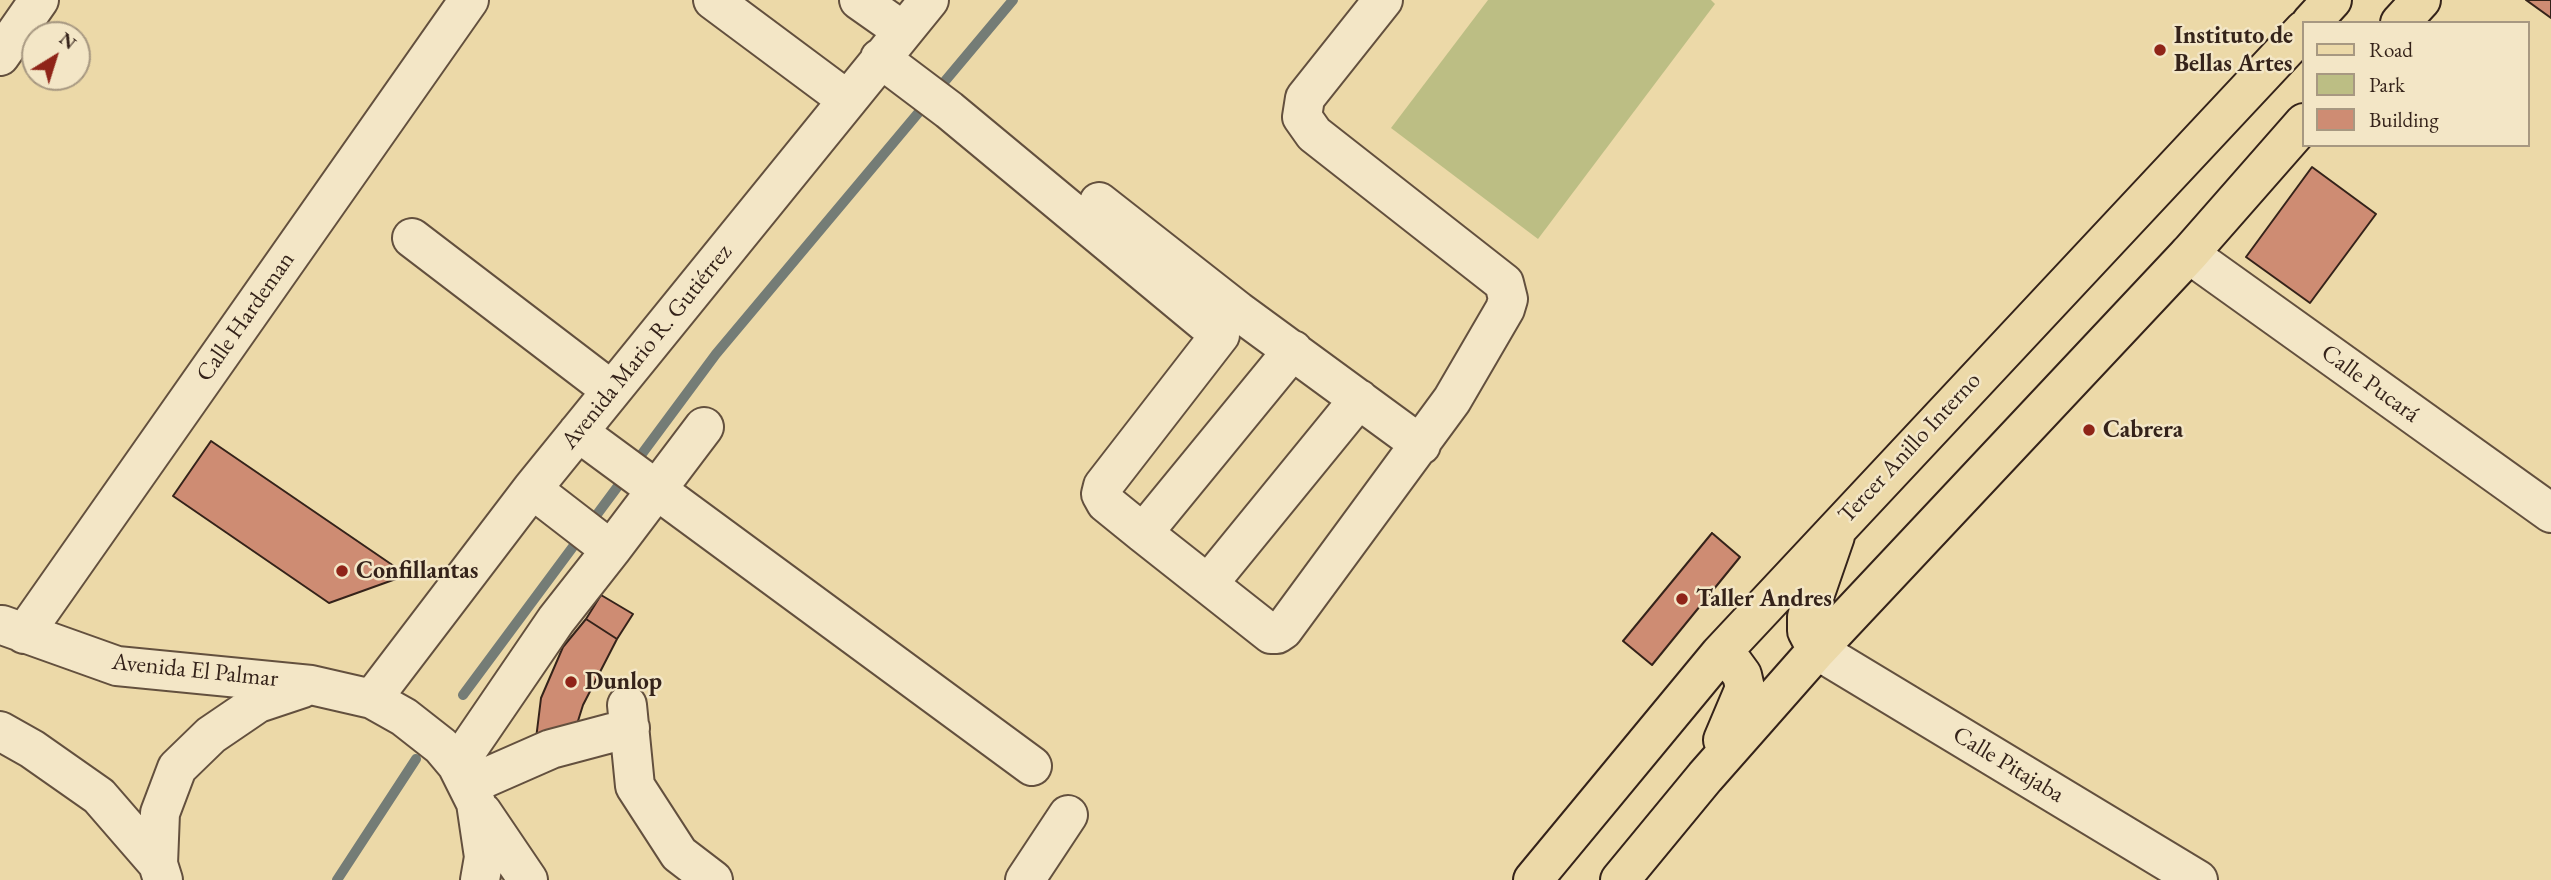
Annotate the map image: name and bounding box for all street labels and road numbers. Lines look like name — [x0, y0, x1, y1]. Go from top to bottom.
street label: Avenida Mario R. Gutiérrez — [555, 239, 739, 455]
street label: Calle Hardeman — [191, 247, 301, 387]
street label: Calle Pucará — [2315, 339, 2425, 429]
street label: Tercer Anillo Interno — [1833, 366, 1987, 530]
street label: Avenida El Palmar — [110, 648, 280, 694]
street label: Calle Pitajaba — [1947, 721, 2069, 809]

